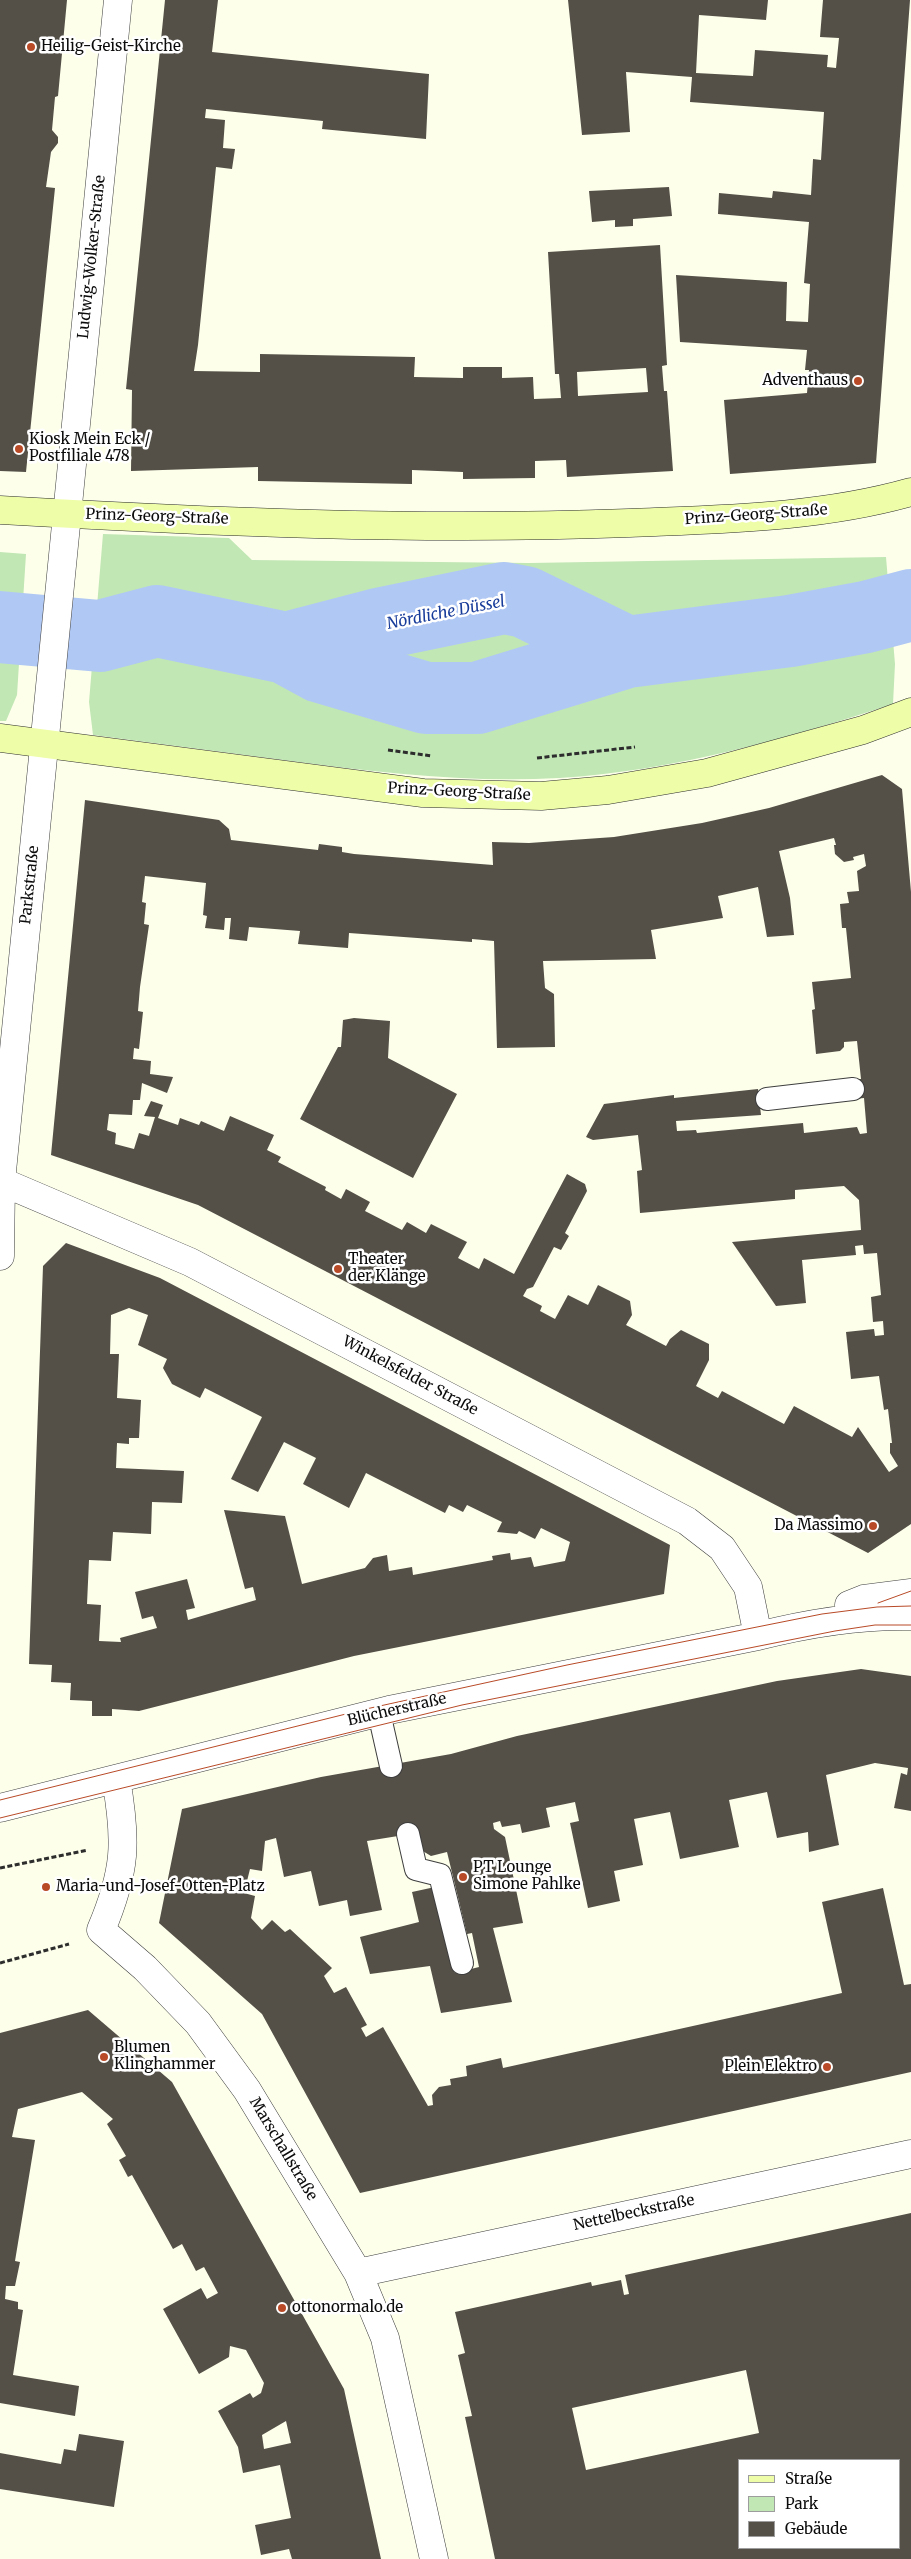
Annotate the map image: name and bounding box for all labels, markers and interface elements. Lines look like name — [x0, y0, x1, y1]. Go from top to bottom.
place label: Heilig-Geist-Kirche — [41, 38, 181, 56]
marker: Heilig-Geist-Kirche — [25, 41, 37, 53]
street label: Ludwig-Wolker-Straße — [74, 174, 110, 340]
place label: Adventhaus — [762, 372, 848, 390]
marker: Adventhaus — [852, 375, 864, 387]
place label: Kiosk Mein Eck / Postfiliale 478 — [29, 431, 150, 466]
marker: Kiosk Mein Eck / Postfiliale 478 — [13, 443, 25, 455]
street label: Prinz-Georg-Straße — [684, 501, 828, 529]
street label: Prinz-Georg-Straße — [85, 506, 229, 528]
water label: Nördliche Düssel — [385, 592, 507, 634]
street label: Prinz-Georg-Straße — [387, 779, 531, 805]
street label: Parkstraße — [17, 845, 43, 925]
place label: Theater der Klänge — [348, 1251, 426, 1286]
marker: Theater der Klänge — [332, 1263, 344, 1275]
street label: Winkelsfelder Straße — [339, 1333, 481, 1419]
place label: Da Massimo — [774, 1517, 863, 1535]
marker: Da Massimo — [867, 1520, 879, 1532]
street label: Blücherstraße — [346, 1690, 448, 1730]
place label: PT Lounge Simone Pahlke — [473, 1859, 580, 1894]
marker: PT Lounge Simone Pahlke — [457, 1871, 469, 1883]
place label: Maria-und-Josef-Otten-Platz — [56, 1878, 265, 1896]
marker: Maria-und-Josef-Otten-Platz — [40, 1881, 52, 1893]
place label: Blumen Klinghammer — [114, 2039, 215, 2074]
marker: Blumen Klinghammer — [98, 2051, 110, 2063]
place label: Plein Elektro — [724, 2058, 817, 2076]
marker: Plein Elektro — [821, 2061, 833, 2073]
street label: Marschallstraße — [245, 2094, 321, 2204]
street label: Nettelbeckstraße — [572, 2191, 696, 2235]
place label: ottonormalo.de — [292, 2299, 403, 2317]
marker: ottonormalo.de — [276, 2302, 288, 2314]
legend — [738, 2459, 901, 2549]
text: Straße — [785, 2469, 832, 2488]
text: Park — [785, 2494, 818, 2513]
text: Gebäude — [785, 2519, 847, 2538]

